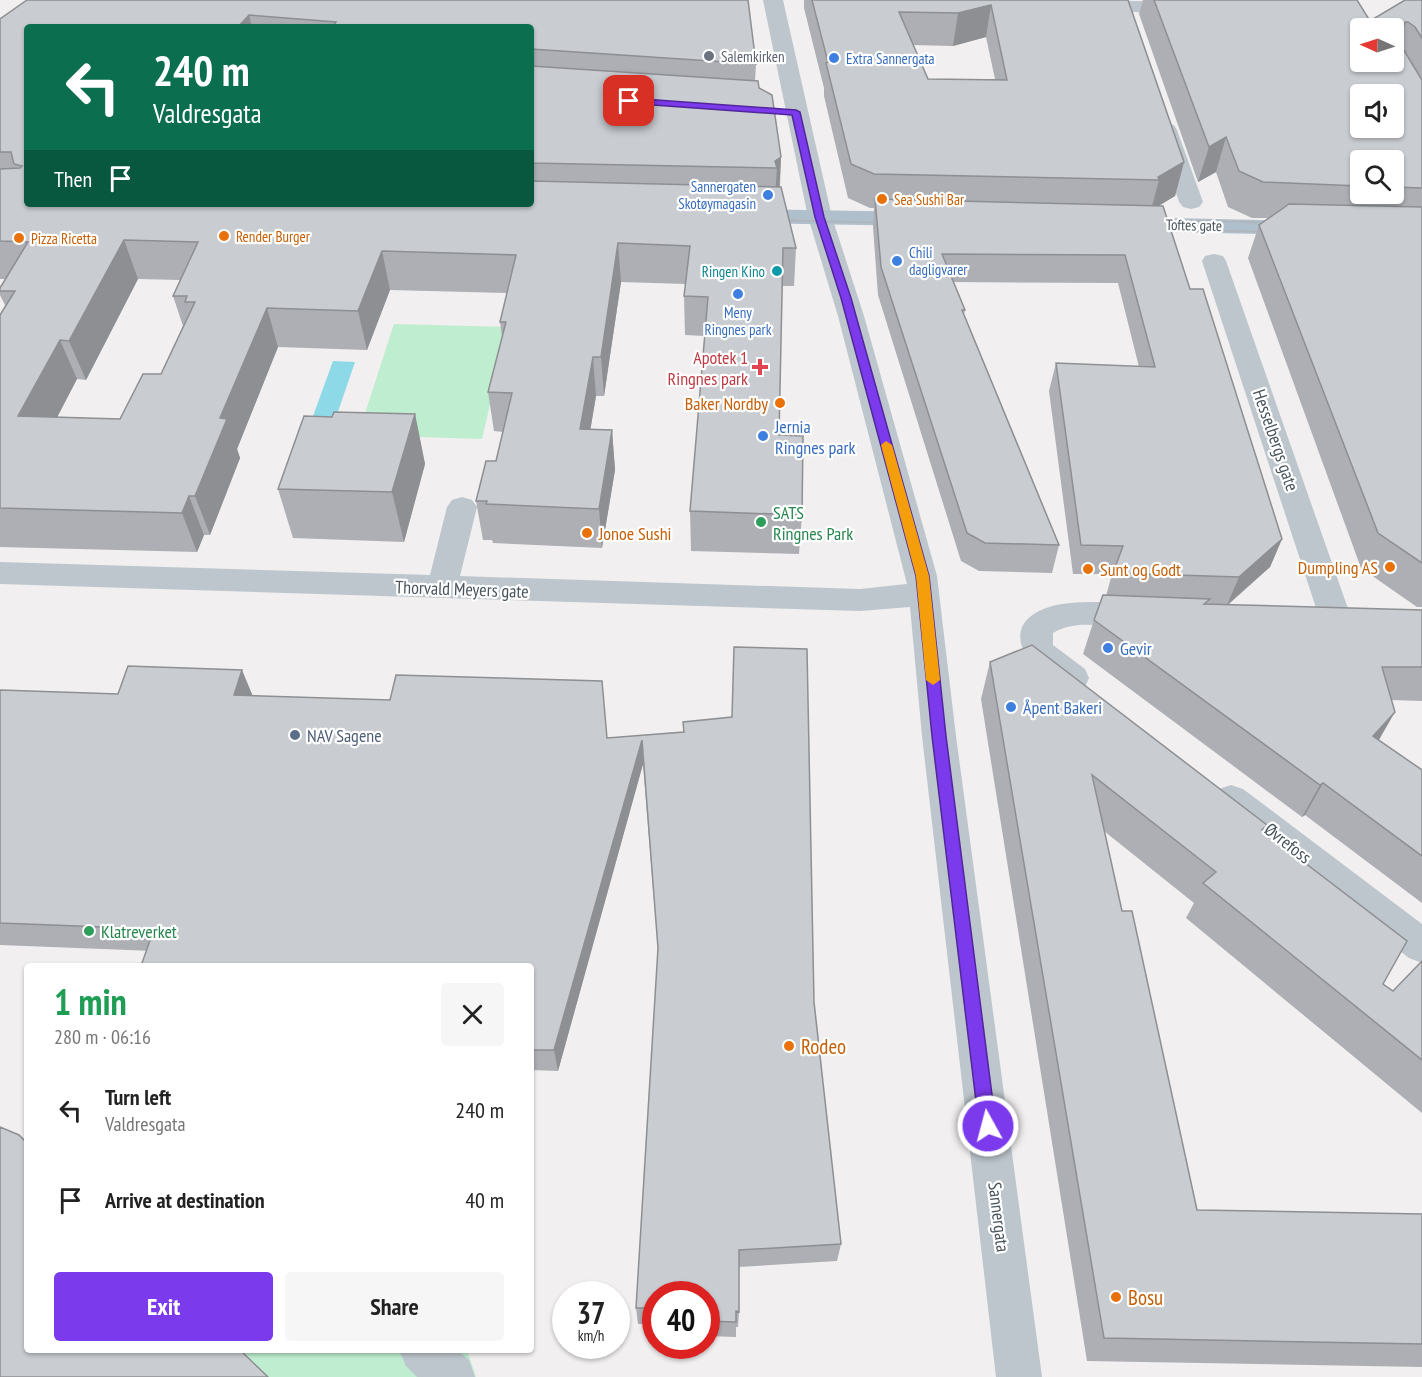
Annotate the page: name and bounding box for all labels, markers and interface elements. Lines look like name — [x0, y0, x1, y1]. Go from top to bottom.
north arrow — [1350, 18, 1404, 72]
map controls — [1350, 18, 1404, 204]
text: 240 m — [153, 43, 250, 98]
place label: Salemkirken — [721, 47, 785, 66]
icon: left — [54, 48, 132, 126]
marker: Salemkirken — [702, 49, 716, 63]
place label: Extra Sannergata — [846, 49, 935, 68]
marker: Extra Sannergata — [827, 51, 841, 65]
pin — [603, 75, 654, 126]
icon: arrive — [612, 84, 645, 117]
button: sound — [1350, 84, 1404, 138]
text: Valdresgata — [153, 96, 262, 130]
button: search — [1350, 150, 1404, 204]
icon: arrive — [104, 162, 137, 195]
text: Then — [54, 165, 92, 193]
place label: Sannergaten Skotøymagasin — [678, 177, 756, 213]
marker: Sannergaten Skotøymagasin — [761, 188, 775, 202]
place label: Sea Sushi Bar — [894, 190, 965, 209]
marker: Sea Sushi Bar — [875, 192, 889, 206]
street label: Toftes gate — [1166, 215, 1222, 235]
place label: Render Burger — [236, 227, 311, 246]
place label: Pizza Ricetta — [31, 229, 97, 248]
marker: Render Burger — [217, 229, 231, 243]
marker: Pizza Ricetta — [12, 231, 26, 245]
place label: Chili dagligvarer — [909, 243, 968, 279]
marker: Chili dagligvarer — [890, 254, 904, 268]
place label: Ringen Kino — [702, 262, 765, 281]
marker: Ringen Kino — [770, 264, 784, 278]
marker: Meny Ringnes park — [731, 287, 745, 301]
place label: Meny Ringnes park — [704, 303, 772, 339]
place label: Apotek 1 Ringnes park — [668, 346, 748, 390]
marker: Apotek 1 Ringnes park — [753, 360, 767, 374]
street label: Hesselbergs gate — [1248, 386, 1304, 494]
place label: Baker Nordby — [685, 392, 768, 415]
marker: Baker Nordby — [773, 396, 787, 410]
place label: Jernia Ringnes park — [774, 415, 855, 459]
marker: Jernia Ringnes park — [756, 429, 770, 443]
place label: SATS Ringnes Park — [773, 501, 853, 545]
marker: SATS Ringnes Park — [754, 515, 768, 529]
place label: Jonoe Sushi — [598, 522, 671, 545]
marker: Jonoe Sushi — [580, 526, 594, 540]
place label: Dumpling AS — [1298, 556, 1378, 579]
place label: Sunt og Godt — [1100, 558, 1181, 581]
marker: Dumpling AS — [1383, 560, 1397, 574]
marker: Sunt og Godt — [1081, 562, 1095, 576]
street label: Thorvald Meyers gate — [395, 575, 529, 603]
place label: Gevir — [1120, 637, 1152, 660]
marker: Gevir — [1101, 641, 1115, 655]
place label: Åpent Bakeri — [1023, 696, 1102, 719]
marker: Åpent Bakeri — [1004, 700, 1018, 714]
place label: NAV Sagene — [307, 724, 382, 747]
marker: NAV Sagene — [288, 728, 302, 742]
street label: Øvrefoss — [1260, 817, 1316, 869]
place label: Klatreverket — [101, 920, 177, 943]
marker: Klatreverket — [82, 924, 96, 938]
text: 1 min — [54, 978, 127, 1025]
button: close — [441, 983, 504, 1046]
text: 280 m · 06:16 — [54, 1024, 151, 1050]
place label: Rodeo — [801, 1033, 846, 1060]
marker: Rodeo — [782, 1039, 796, 1053]
text: Turn left — [105, 1083, 171, 1111]
icon: left — [54, 1094, 87, 1127]
position arrow — [956, 1094, 1020, 1158]
text: 240 m — [455, 1096, 504, 1124]
text: Valdresgata — [105, 1111, 185, 1137]
street label: Sannergata — [983, 1181, 1015, 1253]
icon: arrive — [54, 1184, 87, 1217]
text: Arrive at destination — [105, 1186, 265, 1214]
text: 40 m — [465, 1186, 504, 1214]
button: Exit — [54, 1272, 273, 1341]
button: Share — [285, 1272, 504, 1341]
speed limit sign: 40 — [642, 1281, 720, 1359]
place label: Bosu — [1128, 1284, 1163, 1311]
marker: Bosu — [1109, 1290, 1123, 1304]
text: 37 — [577, 1293, 605, 1332]
text: km/h — [578, 1326, 604, 1345]

